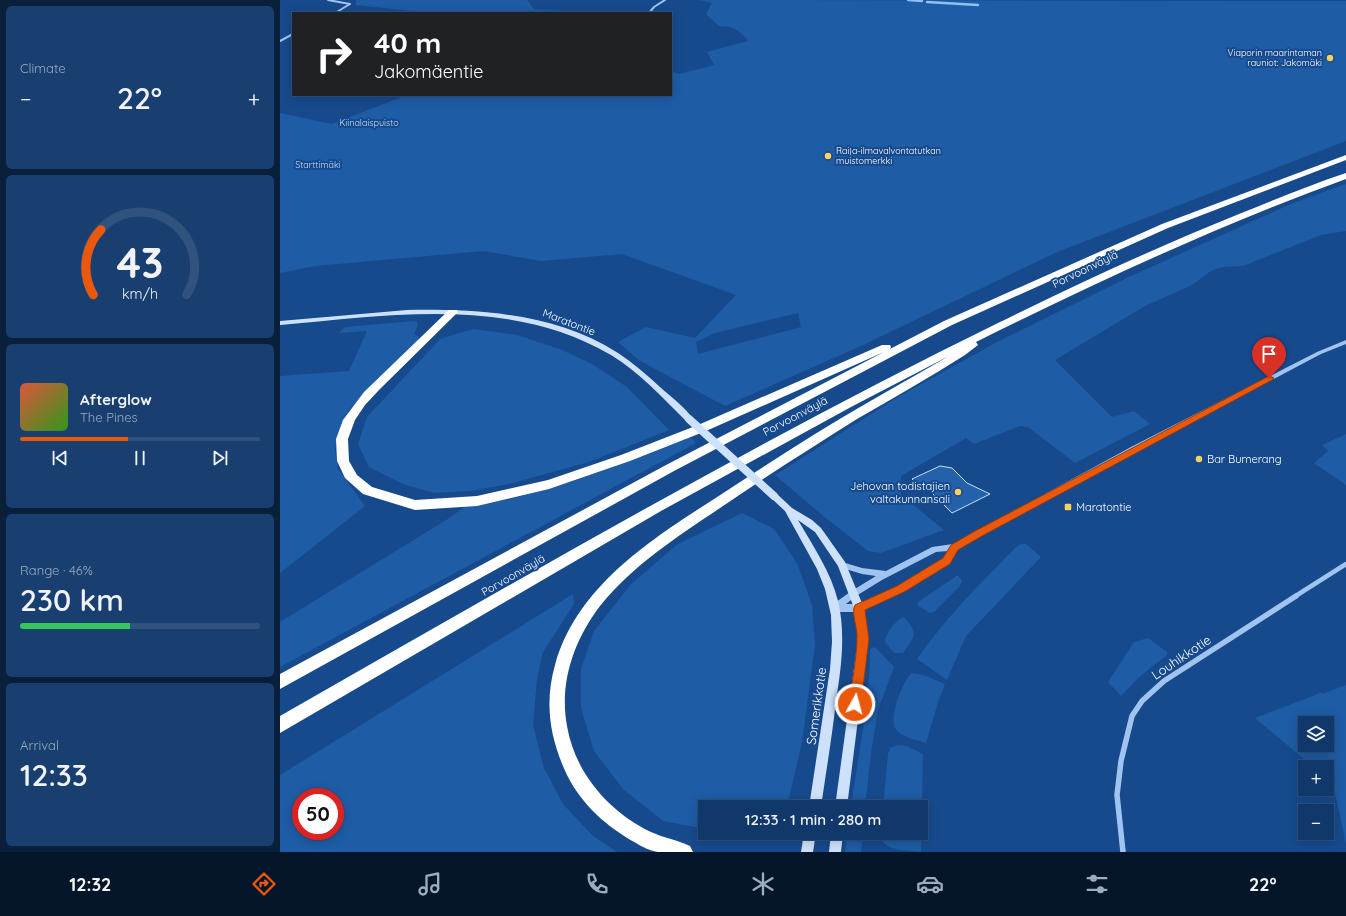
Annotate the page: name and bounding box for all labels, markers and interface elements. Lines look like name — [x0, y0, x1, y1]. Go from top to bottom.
text: 40 m — [374, 25, 441, 60]
icon: right — [308, 28, 360, 80]
place label: Viaporin maarintaman rauniot: Jakomäki — [1228, 47, 1322, 68]
marker: Viaporin maarintaman rauniot: Jakomäki — [1325, 53, 1335, 63]
text: Climate — [20, 60, 66, 76]
text: Jakomäentie — [374, 60, 483, 83]
text: 22° — [117, 79, 162, 117]
text: − — [20, 85, 31, 113]
text: + — [248, 85, 260, 113]
park label: Kiinalaispuisto — [339, 117, 399, 128]
place label: Raija-ilmavalvontatutkan muistomerkki — [836, 145, 941, 166]
marker: Raija-ilmavalvontatutkan muistomerkki — [823, 151, 833, 161]
park label: Starttimäki — [295, 159, 341, 170]
text: 43 — [117, 236, 163, 288]
street label: Porvoonväylä — [1050, 247, 1120, 291]
text: km/h — [122, 284, 158, 302]
street label: Maratontie — [541, 306, 597, 338]
pin — [1252, 337, 1286, 378]
icon: arrive — [1258, 343, 1280, 365]
text: Afterglow — [80, 390, 152, 409]
street label: Porvoonväylä — [760, 393, 830, 439]
text: The Pines — [80, 409, 138, 425]
icon: previous — [49, 447, 71, 469]
icon: pause — [129, 447, 151, 469]
icon: next — [209, 447, 231, 469]
place label: Bar Bumerang — [1207, 452, 1282, 466]
marker: Bar Bumerang — [1194, 454, 1204, 464]
place label: Jehovan todistajien valtakunnansali — [850, 479, 950, 506]
marker: Jehovan todistajien valtakunnansali — [953, 487, 963, 497]
place label: Maratontie — [1076, 500, 1132, 514]
marker: Maratontie — [1063, 502, 1073, 512]
street label: Porvoonväylä — [479, 551, 547, 599]
text: Range · 46% — [20, 562, 93, 578]
text: 230 km — [20, 581, 124, 619]
street label: Louhikkotie — [1148, 631, 1214, 683]
street label: Somerikkotie — [803, 666, 829, 746]
position arrow — [834, 683, 876, 725]
map controls — [1298, 716, 1334, 840]
button: layers — [1298, 716, 1334, 752]
text: Arrival — [20, 737, 59, 753]
text: 12:33 — [20, 756, 88, 794]
button: + — [1298, 760, 1334, 796]
speed limit sign: 50 — [292, 788, 344, 840]
button: − — [1298, 804, 1334, 840]
text: 12:33 · 1 min · 280 m — [745, 810, 881, 829]
icon: directions — [250, 870, 278, 898]
icon: music — [416, 870, 444, 898]
icon: phone — [583, 870, 611, 898]
icon: climate — [749, 870, 777, 898]
icon: car — [916, 870, 944, 898]
icon: filters — [1083, 870, 1111, 898]
text: 12:32 — [69, 873, 111, 896]
text: 22° — [1249, 873, 1277, 896]

